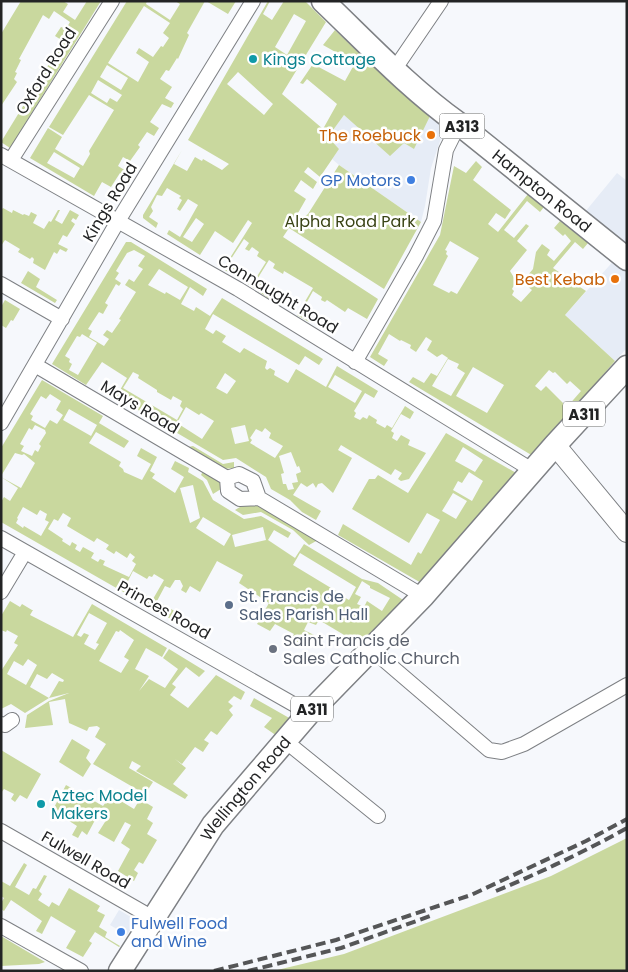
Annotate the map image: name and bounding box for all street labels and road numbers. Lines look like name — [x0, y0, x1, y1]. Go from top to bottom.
street label: Oxford Road — [10, 23, 82, 119]
road number: A313 — [440, 114, 484, 138]
street label: Hampton Road — [487, 144, 597, 238]
street label: Kings Road — [77, 158, 143, 246]
street label: Connaught Road — [213, 249, 343, 339]
street label: Mays Road — [96, 375, 184, 439]
road number: A311 — [563, 402, 605, 426]
street label: Princes Road — [113, 575, 215, 645]
road number: A311 — [291, 696, 333, 722]
street label: Wellington Road — [194, 731, 296, 845]
street label: Fulwell Road — [37, 825, 135, 895]

